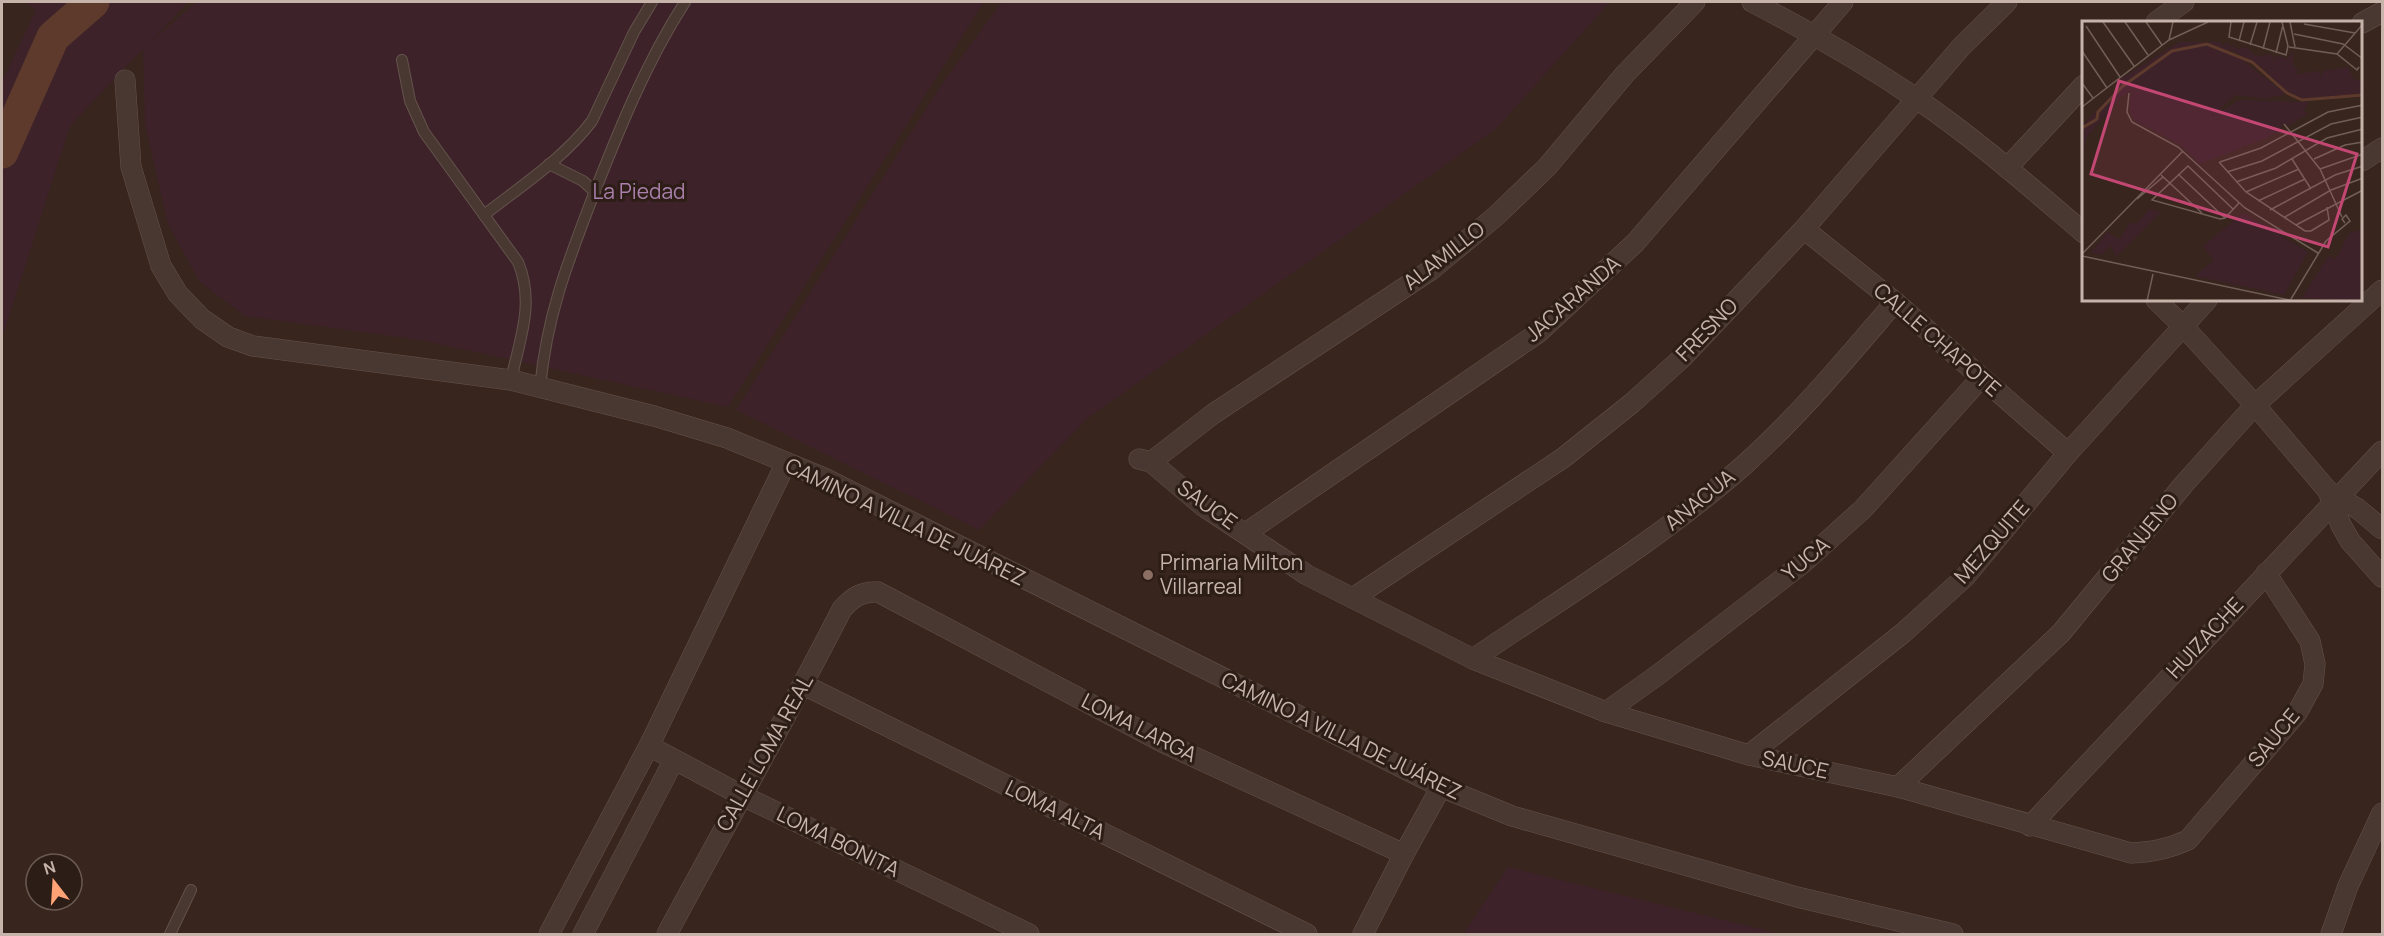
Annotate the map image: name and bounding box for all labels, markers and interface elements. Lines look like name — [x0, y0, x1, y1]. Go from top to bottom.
inset map — [2082, 21, 2363, 302]
park label: La Piedad — [593, 177, 686, 205]
street label: ALAMILLO — [1397, 215, 1490, 296]
street label: JACARANDA — [1519, 249, 1626, 348]
street label: CALLE CHAPOTE — [1868, 276, 2007, 402]
street label: FRESNO — [1669, 292, 1743, 367]
street label: CAMINO A VILLA DE JUÁREZ — [781, 451, 1030, 592]
street label: ANACUA — [1658, 462, 1740, 536]
street label: SAUCE — [1172, 473, 1243, 535]
street label: GRANJENO — [2095, 487, 2184, 588]
street label: MEZQUITE — [1947, 494, 2035, 589]
street label: YUCA — [1776, 530, 1835, 586]
place label: Primaria Milton Villarreal — [1160, 548, 1303, 600]
marker: Primaria Milton Villarreal — [1141, 568, 1155, 582]
street label: HUIZACHE — [2160, 591, 2249, 684]
street label: CAMINO A VILLA DE JUÁREZ — [1217, 665, 1466, 806]
street label: CALLE LOMA REAL — [709, 669, 819, 836]
street label: LOMA LARGA — [1077, 686, 1202, 768]
street label: SAUCE — [2241, 702, 2305, 772]
street label: SAUCE — [1759, 743, 1831, 785]
street label: LOMA ALTA — [1001, 773, 1110, 845]
street label: LOMA BONITA — [772, 799, 905, 883]
north arrow — [24, 852, 84, 912]
text: N — [41, 855, 58, 880]

